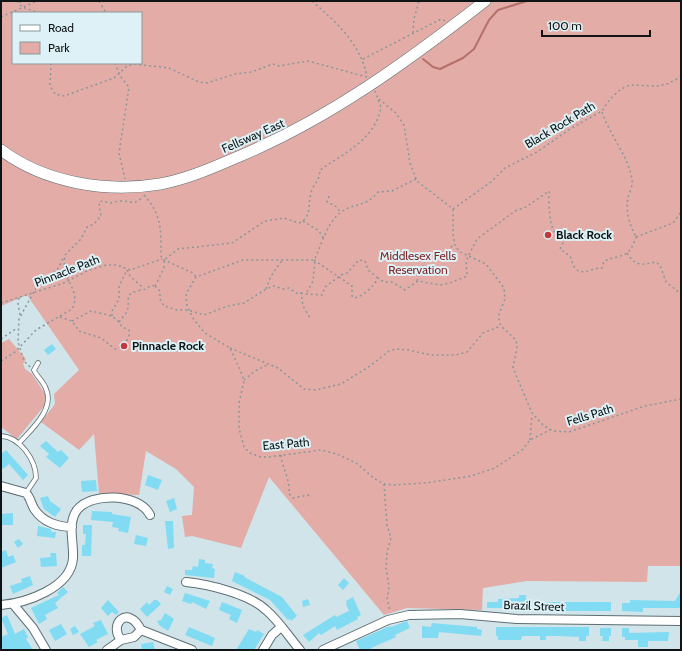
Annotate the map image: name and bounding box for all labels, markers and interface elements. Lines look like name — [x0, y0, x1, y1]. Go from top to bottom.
legend — [12, 12, 142, 64]
scale bar — [542, 12, 650, 38]
text: 100 m — [548, 18, 582, 33]
text: Road — [48, 20, 74, 35]
text: Park — [48, 40, 70, 55]
street label: Black Rock Path — [522, 98, 598, 151]
street label: Fellsway East — [219, 115, 286, 156]
place label: Black Rock — [556, 227, 612, 242]
marker: Black Rock — [543, 230, 553, 240]
park label: Middlesex Fells Reservation — [380, 248, 456, 277]
street label: Pinnacle Path — [32, 251, 101, 290]
place label: Pinnacle Rock — [132, 338, 204, 353]
marker: Pinnacle Rock — [119, 341, 129, 351]
street label: Fells Path — [565, 400, 615, 429]
street label: East Path — [262, 434, 310, 453]
street label: Brazil Street — [503, 597, 565, 614]

